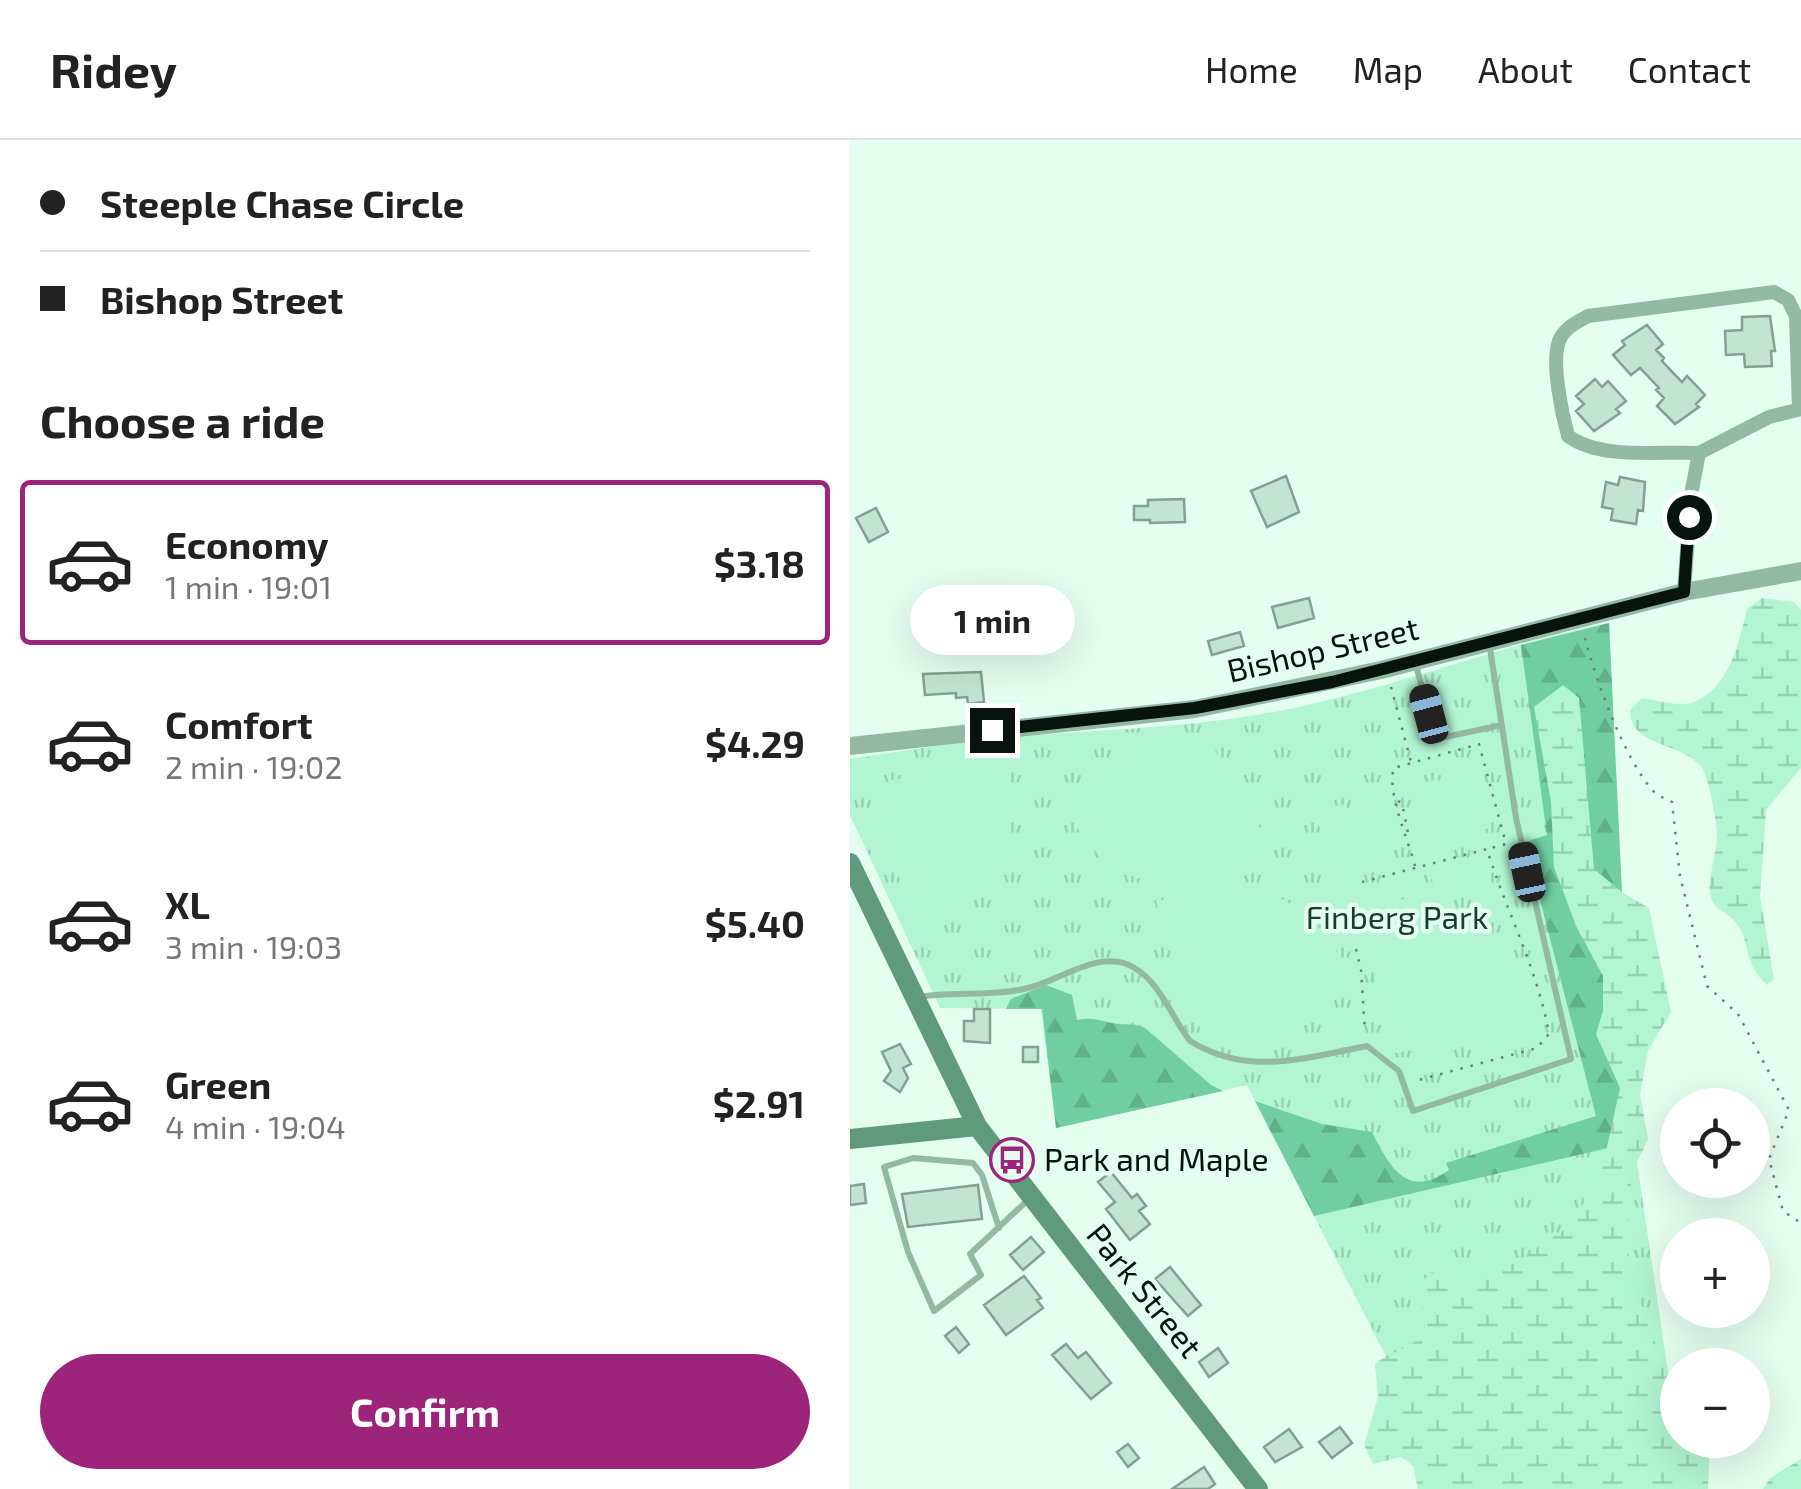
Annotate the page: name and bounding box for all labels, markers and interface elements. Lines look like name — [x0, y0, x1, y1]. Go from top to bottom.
text: Ridey — [50, 40, 177, 98]
text: Home — [1205, 48, 1298, 90]
text: Map — [1353, 48, 1423, 90]
text: About — [1478, 48, 1573, 90]
text: Contact — [1628, 48, 1751, 90]
text: Steeple Chase Circle — [100, 180, 464, 226]
text: Bishop Street — [100, 276, 343, 322]
text: Choose a ride — [40, 393, 325, 447]
route start — [1667, 495, 1712, 540]
icon: car — [45, 518, 135, 608]
text: Economy — [165, 521, 329, 567]
text: $3.18 — [714, 540, 805, 586]
text: 1 min · 19:01 — [165, 567, 332, 605]
callout: 1 min — [909, 585, 1074, 655]
text: 1 min — [954, 601, 1031, 639]
street label: Bishop Street — [1223, 608, 1422, 689]
car — [1407, 681, 1451, 747]
icon: car — [45, 698, 135, 788]
text: Comfort — [165, 701, 313, 747]
route end — [970, 708, 1015, 753]
text: $4.29 — [705, 720, 805, 766]
text: 2 min · 19:02 — [165, 747, 342, 785]
car — [1506, 840, 1548, 904]
icon: car — [45, 878, 135, 968]
text: XL — [165, 881, 210, 927]
park label: Finberg Park — [1306, 897, 1488, 935]
text: $5.40 — [705, 900, 805, 946]
text: 3 min · 19:03 — [165, 927, 342, 965]
icon: car — [45, 1058, 135, 1148]
text: Green — [165, 1061, 271, 1107]
text: $2.91 — [713, 1080, 805, 1126]
map controls — [1660, 1088, 1770, 1458]
button: locate — [1660, 1088, 1770, 1198]
text: 4 min · 19:04 — [165, 1107, 346, 1145]
bus stop icon: Park and Maple — [989, 1137, 1035, 1183]
place label: Park and Maple — [1044, 1139, 1269, 1177]
street label: Park Street — [1080, 1215, 1211, 1364]
button: + — [1660, 1218, 1770, 1328]
button: − — [1660, 1348, 1770, 1458]
button: Confirm — [40, 1354, 810, 1469]

